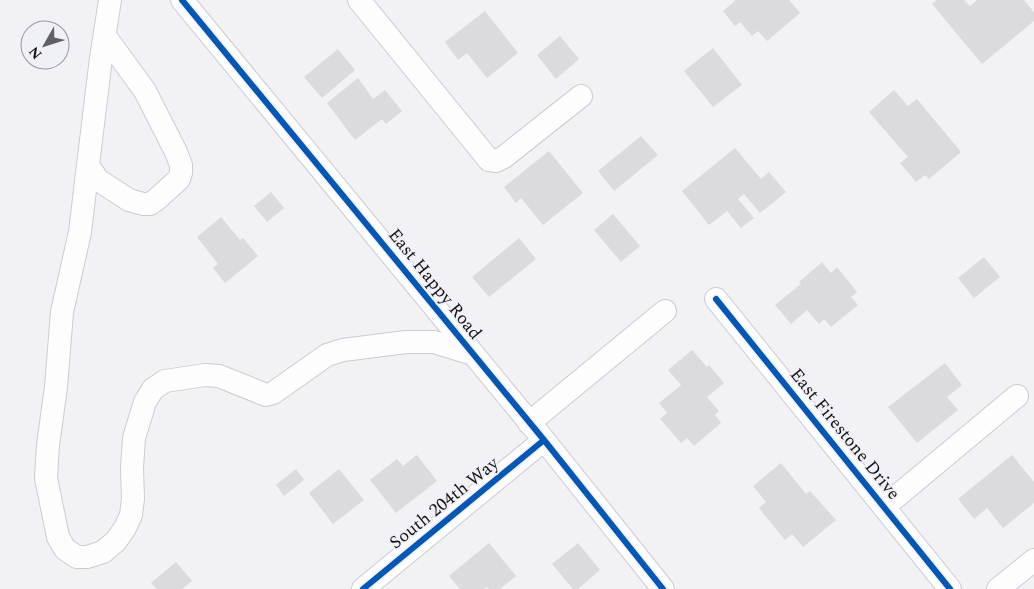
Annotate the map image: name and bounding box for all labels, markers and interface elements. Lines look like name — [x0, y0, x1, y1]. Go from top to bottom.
north arrow — [20, 20, 70, 70]
text: N — [24, 42, 47, 64]
street label: East Happy Road — [382, 222, 488, 346]
street label: East Firestone Drive — [783, 362, 907, 506]
street label: South 204th Way — [383, 449, 506, 556]

